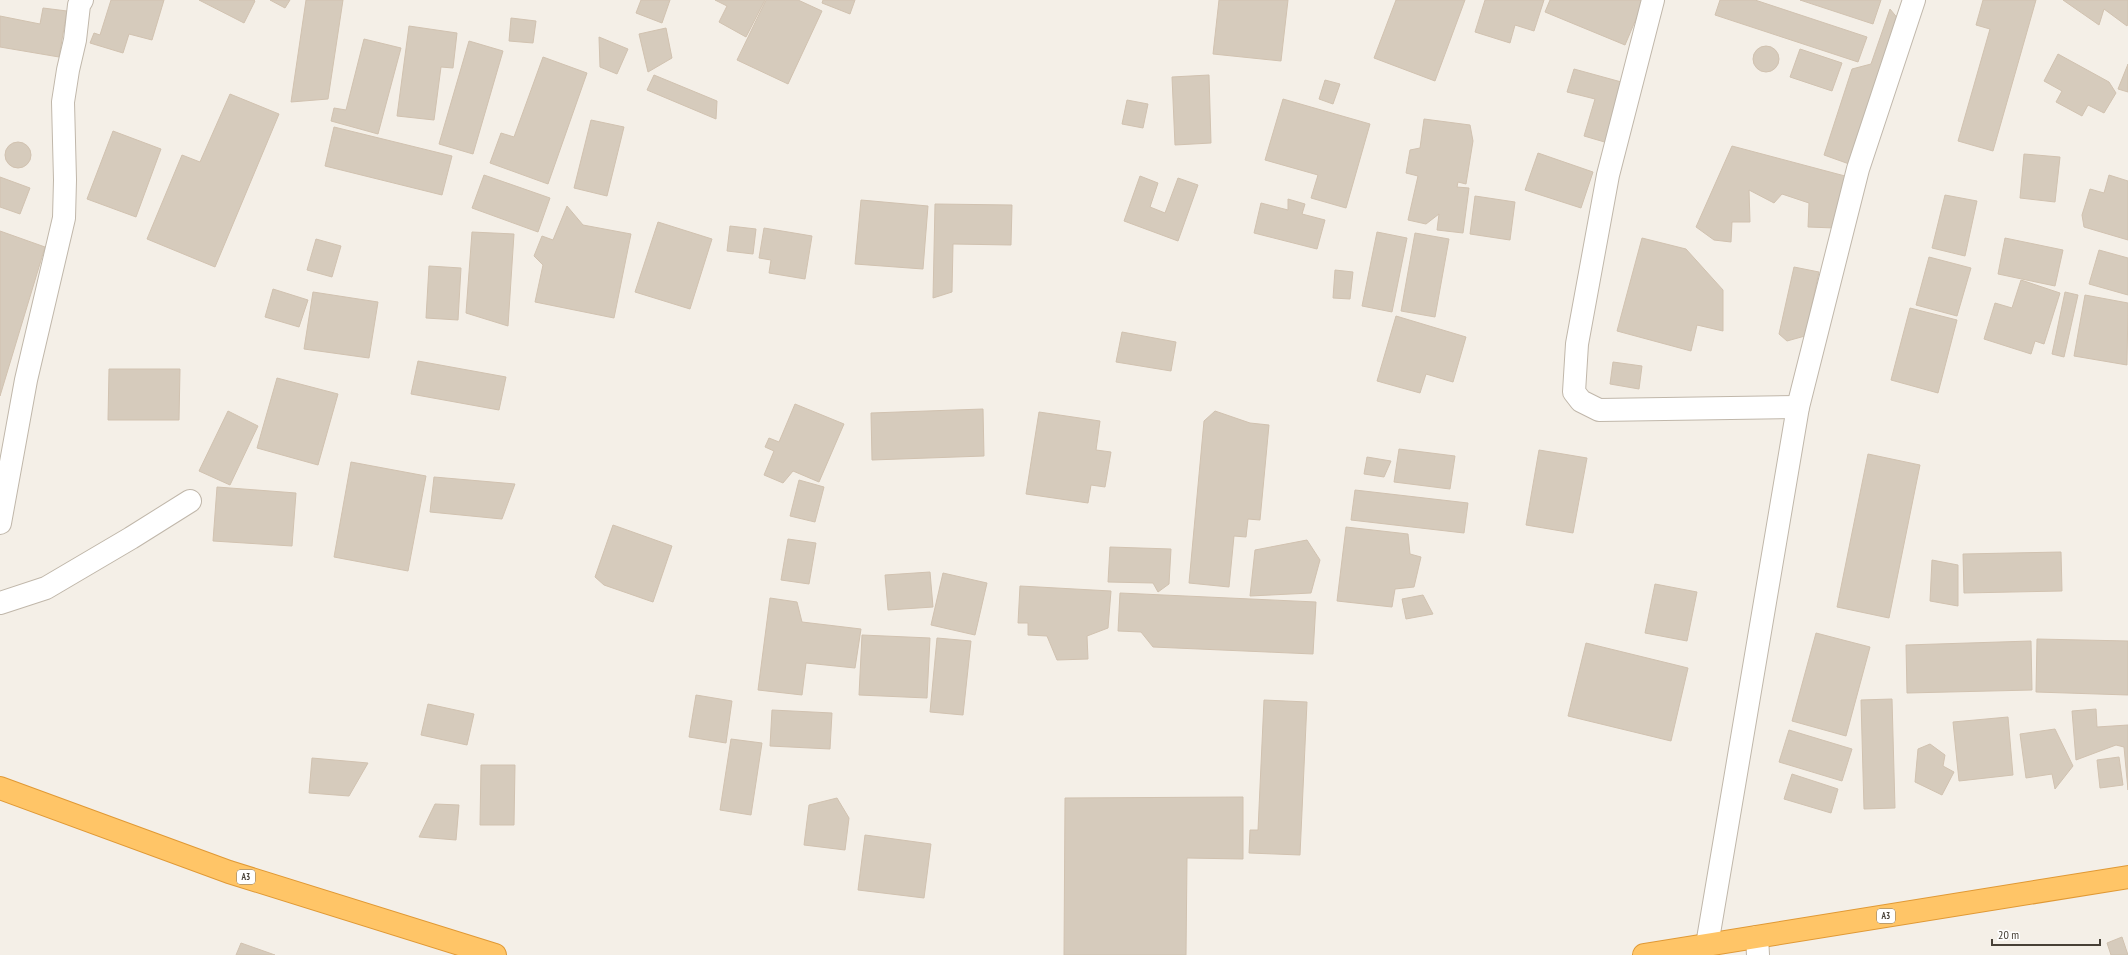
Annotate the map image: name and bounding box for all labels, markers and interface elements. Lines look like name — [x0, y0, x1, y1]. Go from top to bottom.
road number: A3 — [237, 870, 255, 884]
road number: A3 — [1877, 909, 1895, 923]
scale bar — [1992, 921, 2100, 947]
text: 20 m — [1998, 927, 2019, 942]

